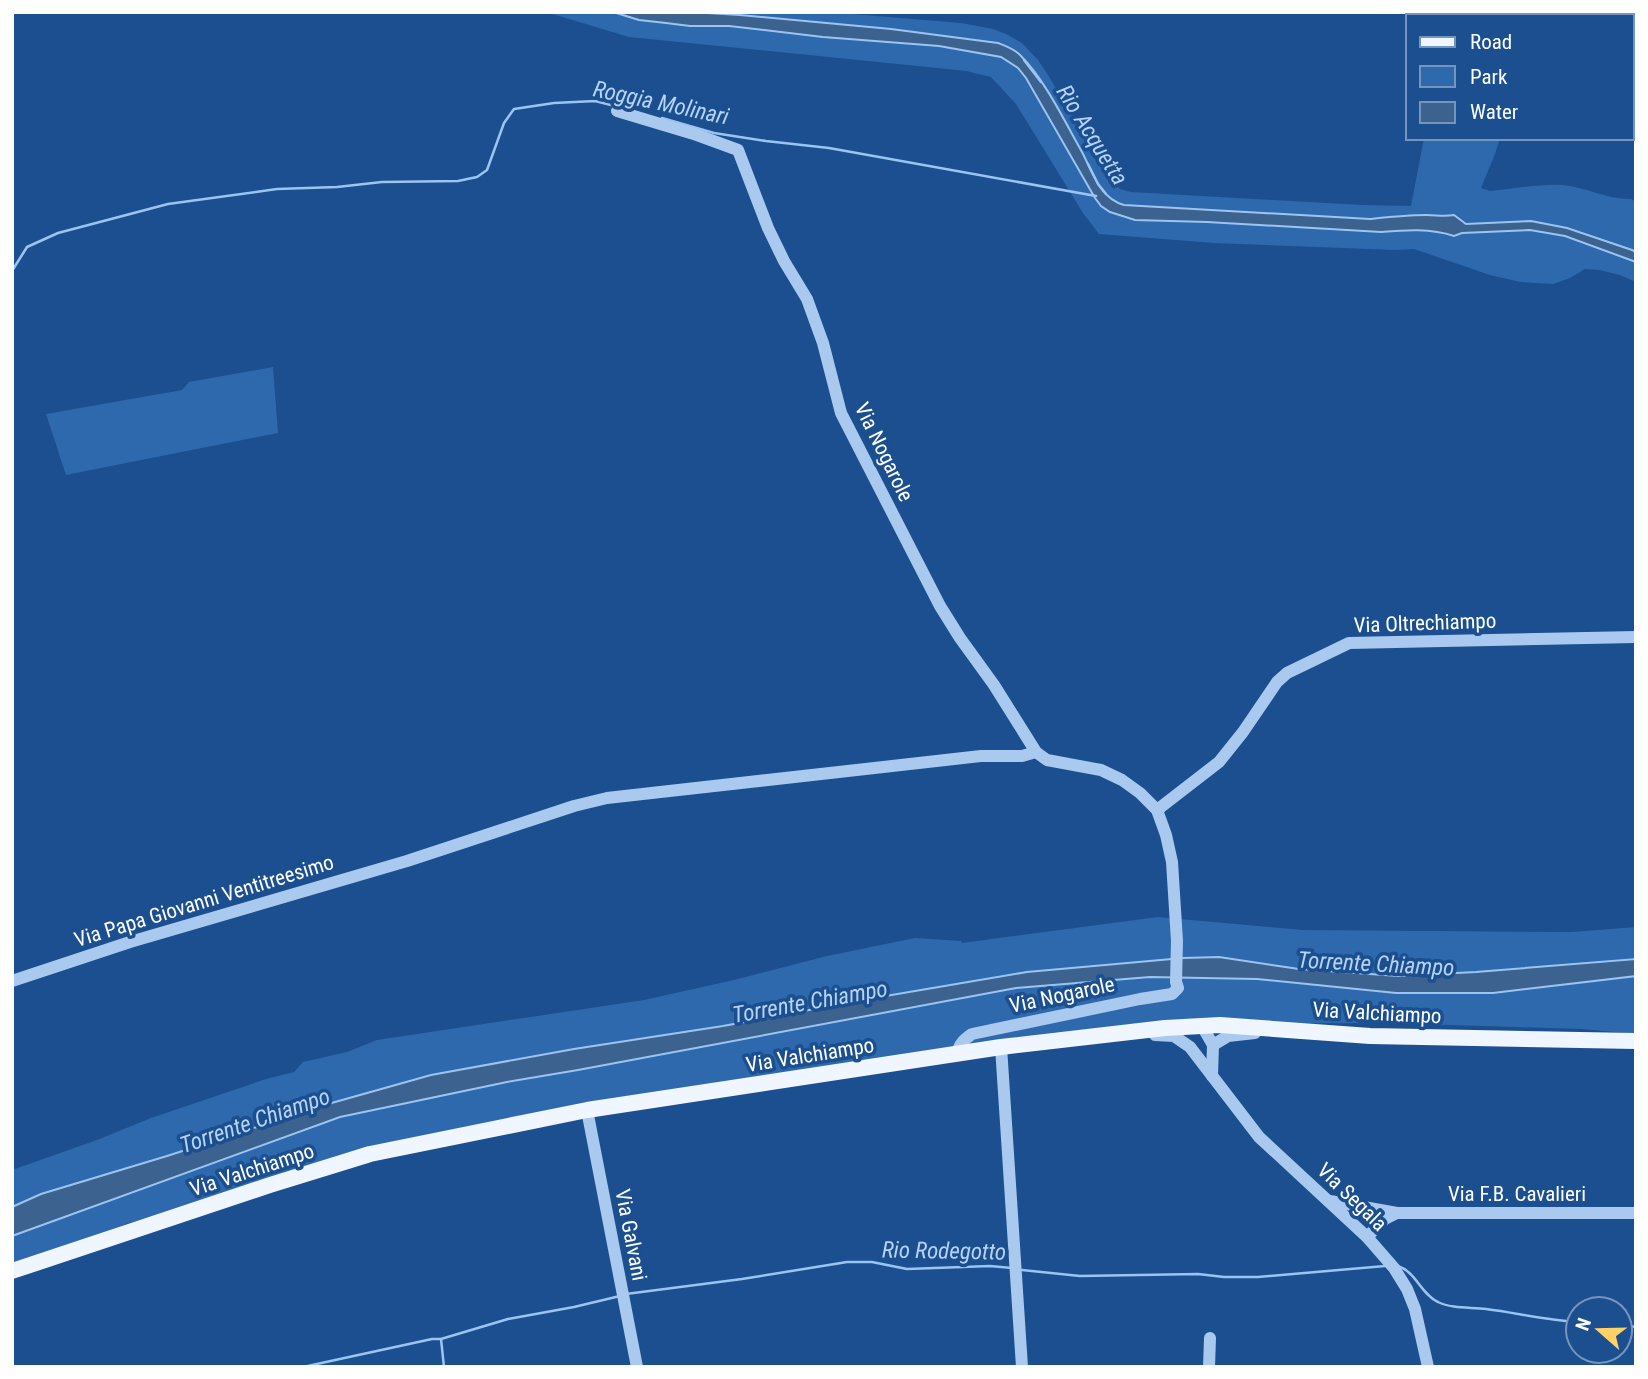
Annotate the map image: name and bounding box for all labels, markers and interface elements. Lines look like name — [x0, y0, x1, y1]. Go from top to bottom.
legend — [1406, 14, 1634, 140]
text: Road — [1470, 30, 1512, 54]
text: Park — [1470, 65, 1508, 89]
water label: Roggia Molinari — [591, 75, 732, 131]
water label: Rio Acquetta — [1051, 80, 1133, 190]
text: Water — [1470, 100, 1518, 124]
street label: Via Nogarole — [850, 399, 918, 505]
street label: Via Oltrechiampo — [1353, 609, 1497, 637]
street label: Via Papa Giovanni Ventitreesimo — [71, 850, 337, 952]
water label: Torrente Chiampo — [1297, 946, 1455, 982]
street label: Via Nogarole — [1007, 972, 1117, 1018]
water label: Torrente Chiampo — [730, 975, 890, 1029]
street label: Via Valchiampo — [1312, 998, 1442, 1028]
street label: Via Valchiampo — [744, 1033, 876, 1077]
water label: Torrente Chiampo — [176, 1083, 334, 1159]
street label: Via Valchiampo — [187, 1139, 317, 1201]
street label: Via Segala — [1312, 1158, 1392, 1236]
street label: Via F.B. Cavalieri — [1448, 1182, 1586, 1206]
street label: Via Galvani — [610, 1187, 652, 1283]
water label: Rio Rodegotto — [882, 1236, 1006, 1266]
north arrow — [1564, 1295, 1634, 1365]
text: N — [1571, 1315, 1596, 1334]

